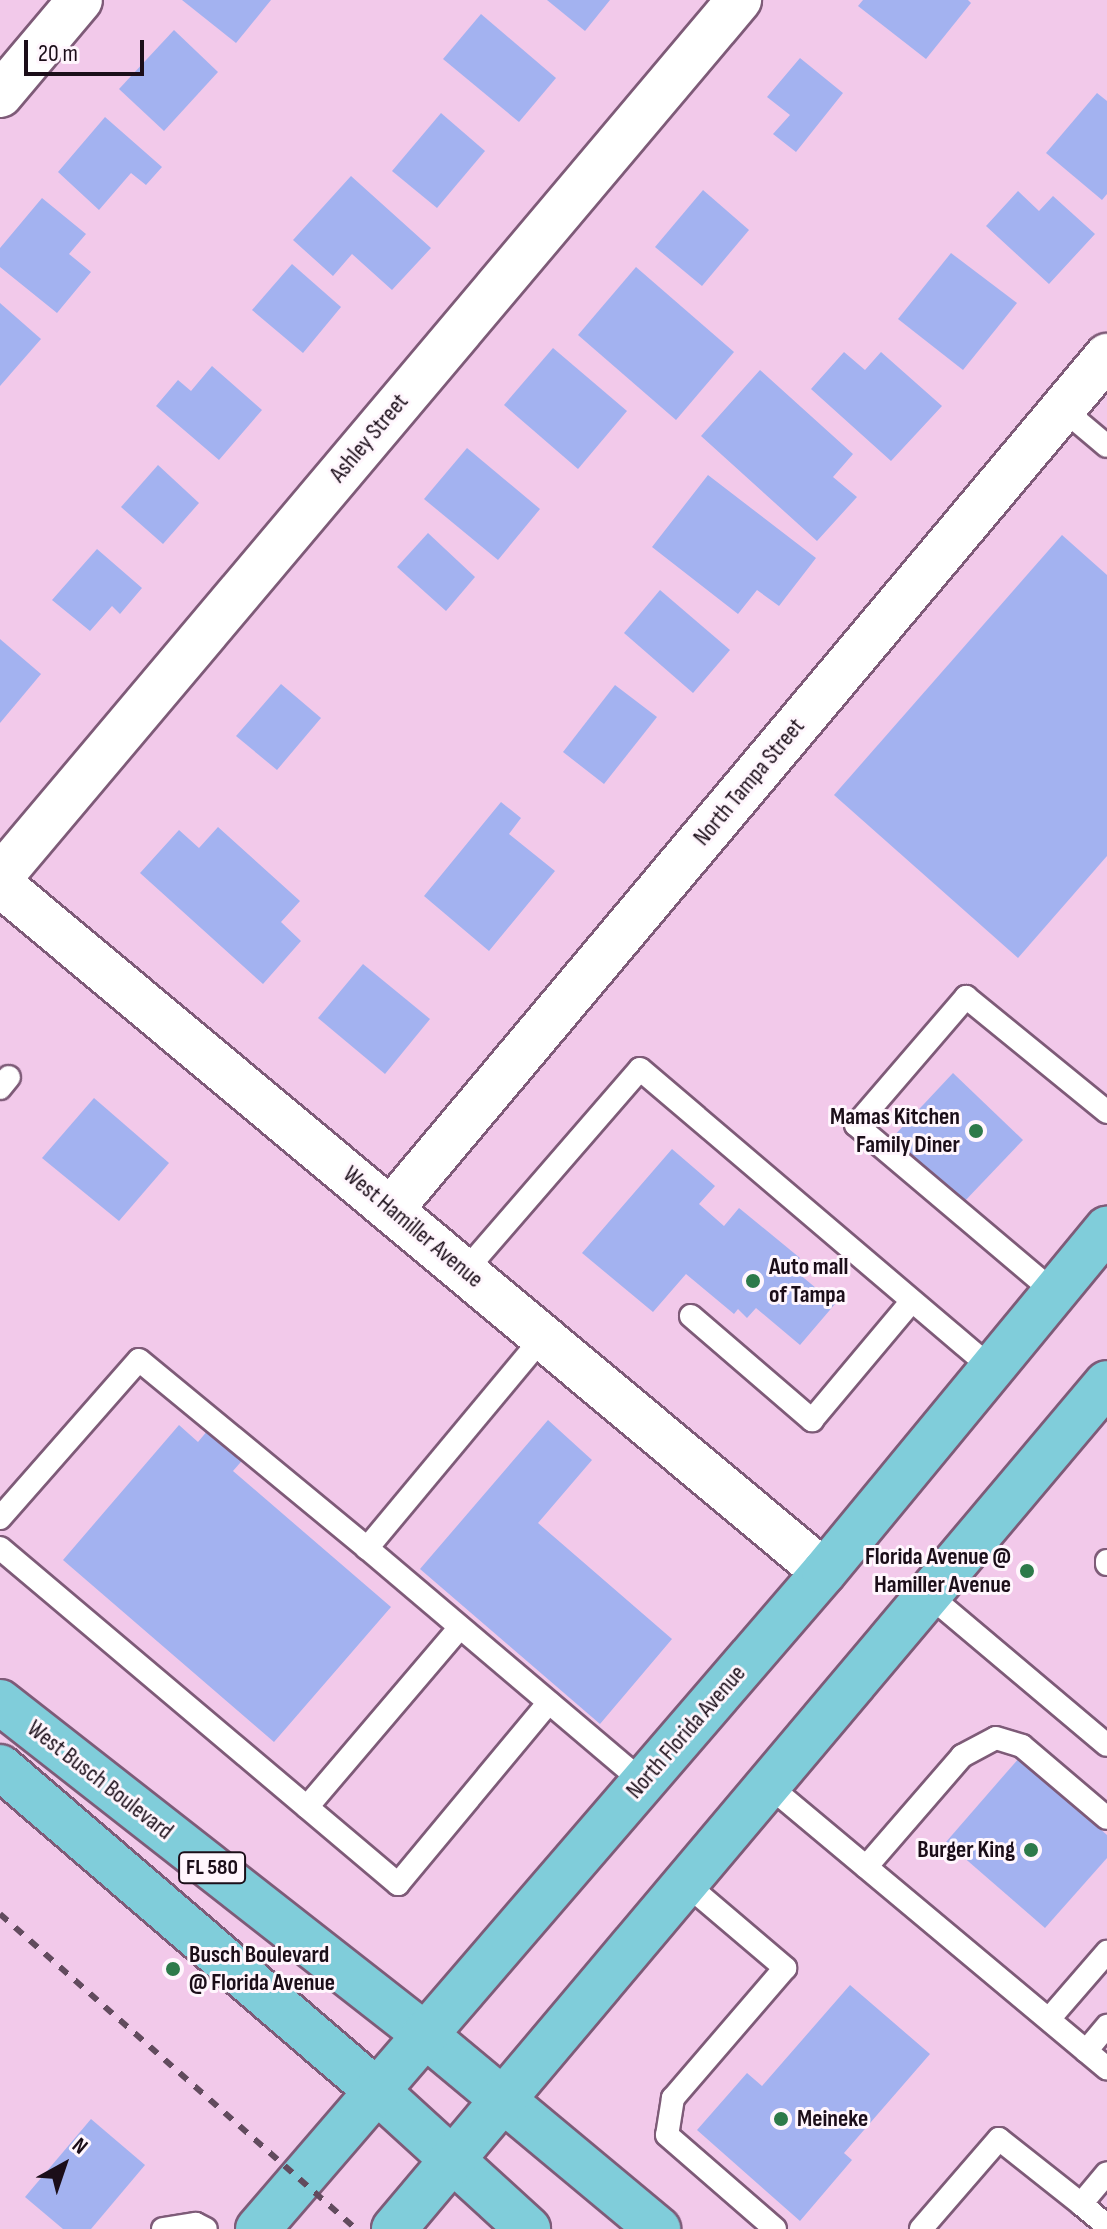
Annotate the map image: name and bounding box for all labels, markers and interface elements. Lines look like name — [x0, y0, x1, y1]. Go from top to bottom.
scale bar — [28, 24, 148, 74]
text: 20 m — [38, 39, 78, 68]
street label: Ashley Street — [324, 388, 414, 488]
street label: North Tampa Street — [687, 713, 811, 851]
place label: Mamas Kitchen Family Diner — [830, 1103, 960, 1159]
marker: Mamas Kitchen Family Diner — [967, 1122, 985, 1140]
street label: West Hamiller Avenue — [337, 1160, 489, 1294]
place label: Auto mall of Tampa — [769, 1253, 848, 1309]
marker: Auto mall of Tampa — [744, 1272, 762, 1290]
place label: Florida Avenue @ Hamiller Avenue — [865, 1543, 1011, 1599]
marker: Florida Avenue @ Hamiller Avenue — [1018, 1562, 1036, 1580]
street label: North Florida Avenue — [620, 1659, 752, 1805]
street label: West Busch Boulevard — [21, 1714, 179, 1846]
place label: Burger King — [917, 1836, 1015, 1864]
marker: Burger King — [1022, 1841, 1040, 1859]
road number: FL 580 — [178, 1850, 246, 1886]
place label: Busch Boulevard @ Florida Avenue — [189, 1941, 335, 1997]
marker: Busch Boulevard @ Florida Avenue — [164, 1960, 182, 1978]
place label: Meineke — [797, 2105, 868, 2133]
marker: Meineke — [772, 2110, 790, 2128]
north arrow — [24, 2125, 104, 2205]
text: N — [67, 2132, 93, 2160]

